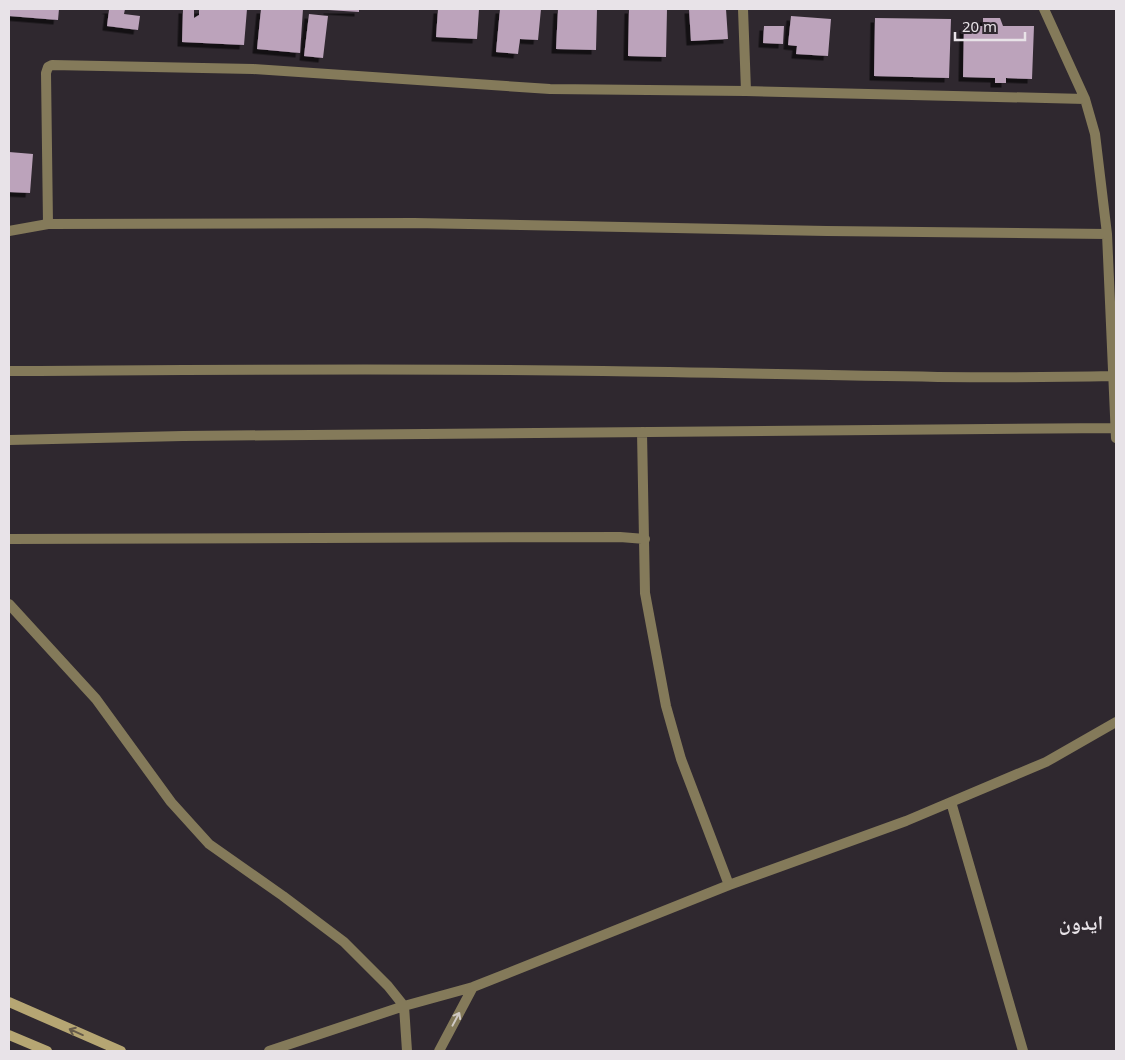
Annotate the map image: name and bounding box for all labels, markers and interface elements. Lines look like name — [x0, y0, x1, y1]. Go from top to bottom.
scale bar — [955, 10, 1025, 42]
text: 20 m — [962, 16, 997, 36]
district label: ايدون — [1059, 909, 1103, 936]
one-way arrow — [451, 1012, 461, 1027]
one-way arrow — [69, 1026, 84, 1036]

